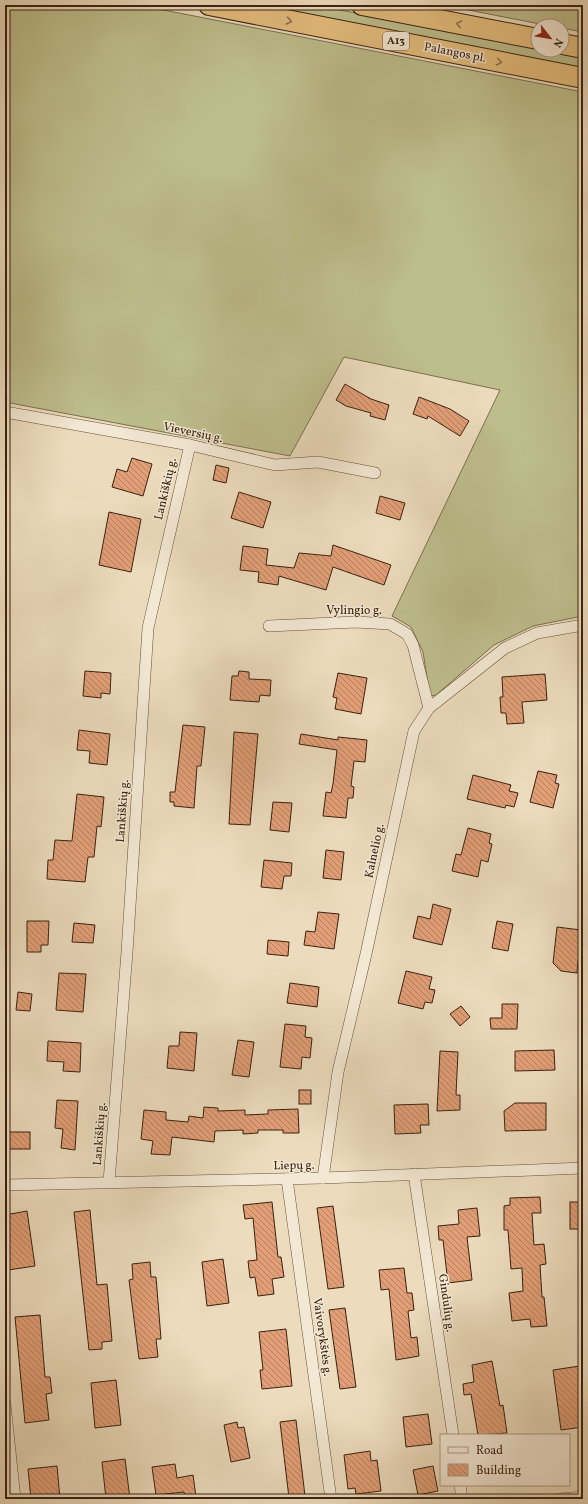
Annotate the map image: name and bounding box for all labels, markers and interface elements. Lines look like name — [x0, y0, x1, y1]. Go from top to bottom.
one-way arrow — [286, 16, 292, 24]
north arrow — [530, 18, 570, 58]
one-way arrow — [455, 20, 462, 29]
road number: A13 — [383, 32, 409, 50]
text: N — [549, 35, 566, 50]
street label: Palangos pl. — [423, 39, 488, 67]
one-way arrow — [496, 57, 502, 65]
street label: Vieversių g. — [162, 419, 224, 447]
street label: Lankiškių g. — [151, 456, 181, 522]
street label: Vylingio g. — [326, 603, 382, 619]
street label: Lankiškių g. — [113, 779, 133, 843]
street label: Kalnelio g. — [361, 822, 389, 880]
street label: Lankiškių g. — [90, 1102, 110, 1166]
street label: Liepų g. — [273, 1158, 315, 1174]
street label: Gindulių g. — [434, 1273, 458, 1333]
street label: Vaivorykštės g. — [309, 1297, 335, 1377]
legend — [440, 1434, 570, 1486]
text: Road — [476, 1443, 503, 1459]
text: Building — [476, 1463, 521, 1479]

